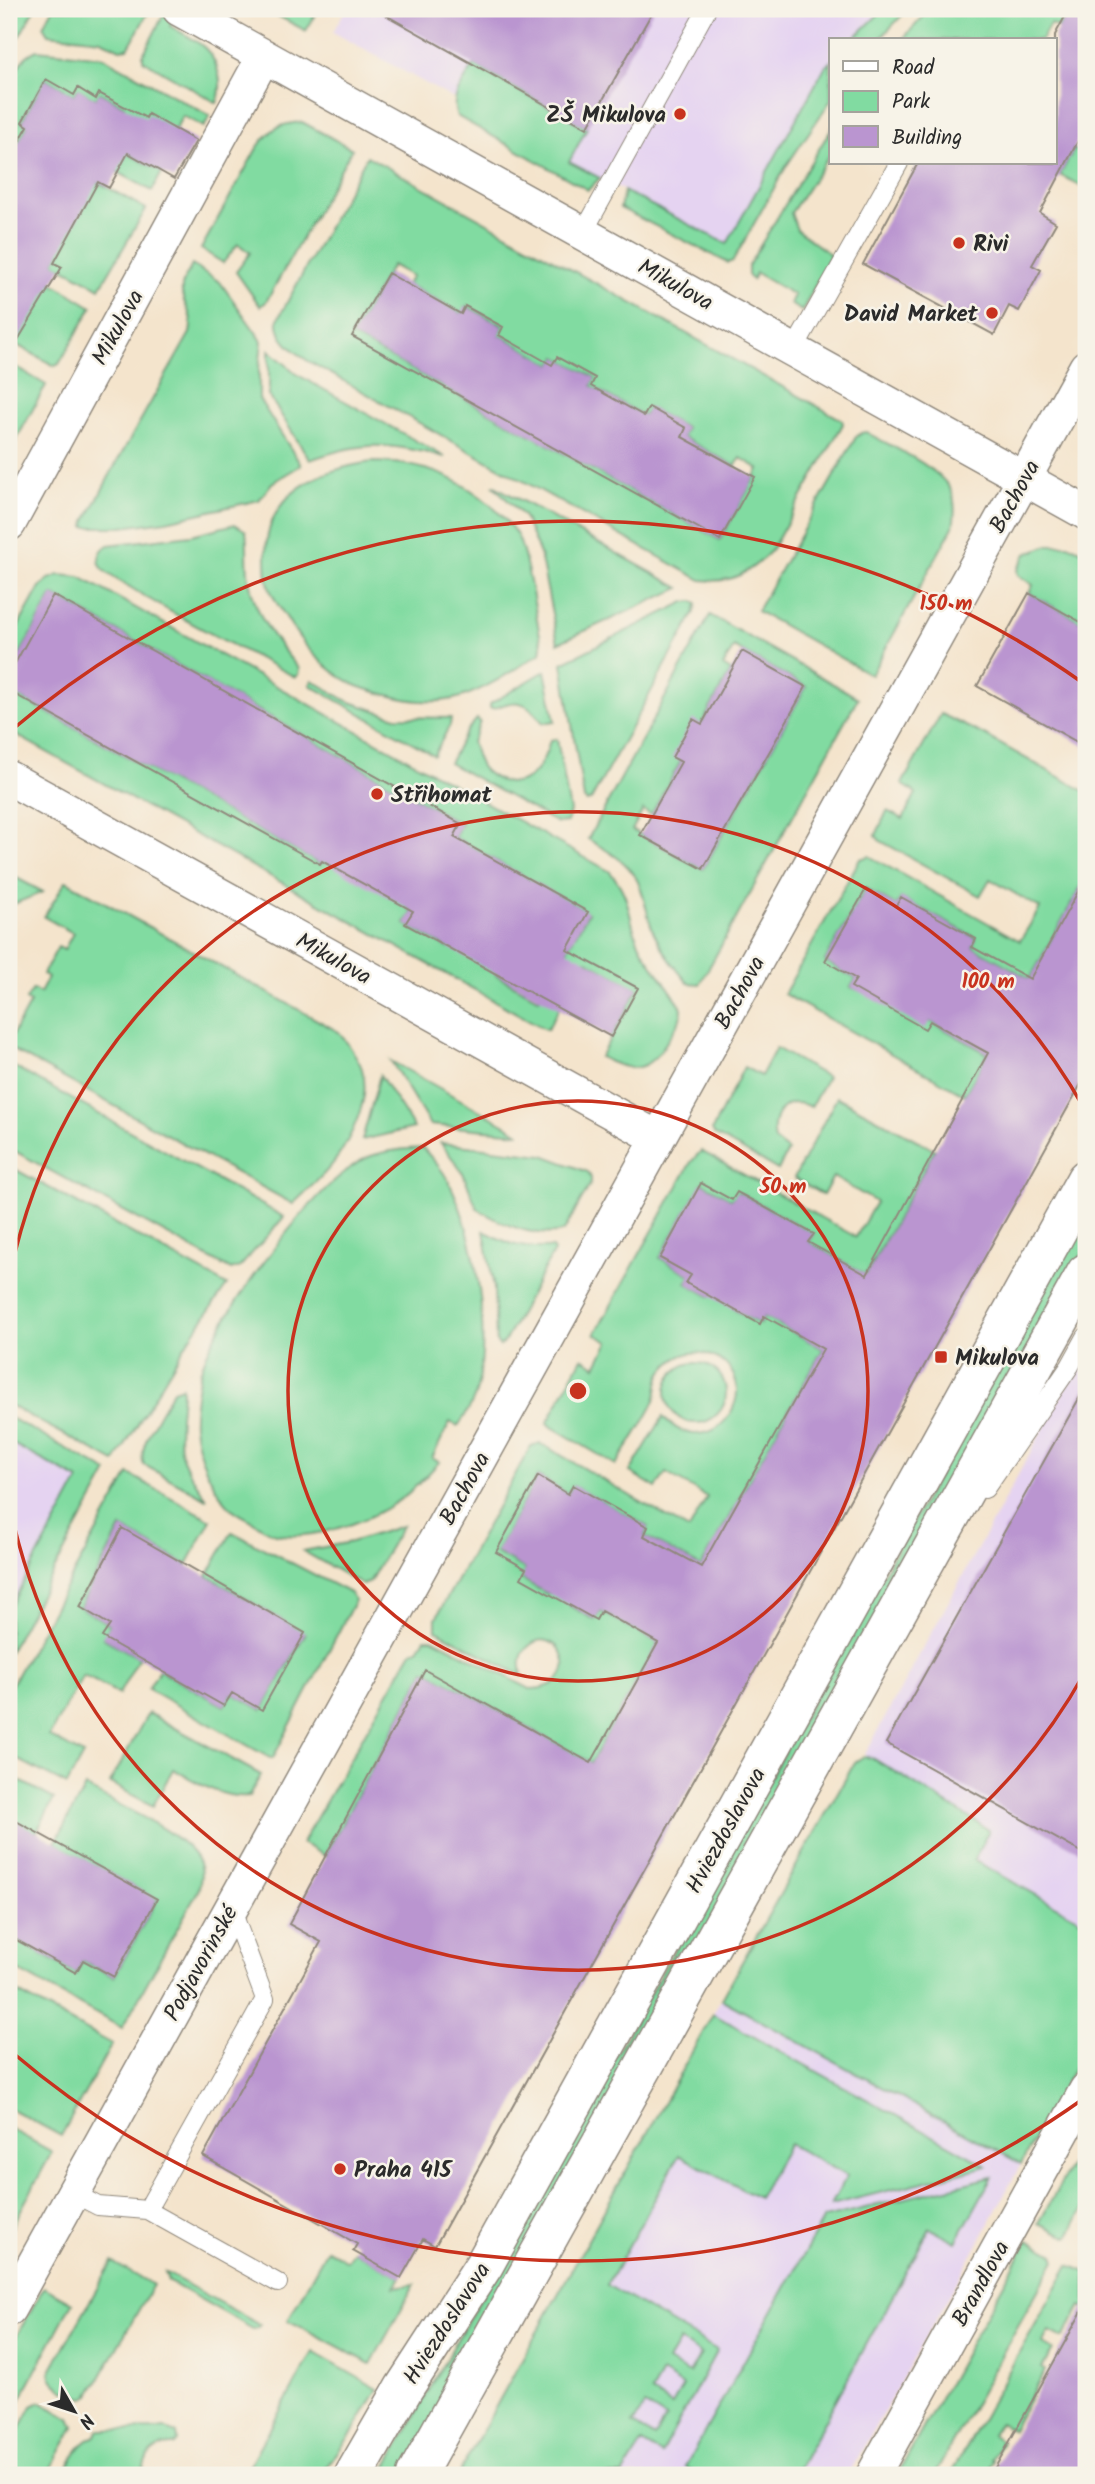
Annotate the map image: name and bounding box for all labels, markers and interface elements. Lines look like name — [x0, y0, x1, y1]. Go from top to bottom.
legend — [829, 38, 1056, 164]
text: Road — [892, 52, 935, 85]
text: Park — [892, 86, 930, 119]
place label: ZŠ Mikulova — [546, 98, 666, 134]
marker: ZŠ Mikulova — [672, 106, 688, 122]
text: Building — [892, 122, 962, 155]
place label: Rivi — [973, 227, 1010, 263]
marker: Rivi — [951, 235, 967, 251]
street label: Mikulova — [630, 250, 720, 321]
street label: Mikulova — [83, 283, 154, 373]
place label: David Market — [844, 297, 979, 333]
marker: David Market — [984, 305, 1000, 321]
street label: Bachova — [981, 454, 1051, 540]
text: 150 m — [919, 588, 973, 621]
place label: Střihomat — [391, 778, 493, 814]
marker: Střihomat — [369, 786, 385, 802]
street label: Mikulova — [288, 924, 378, 995]
street label: Bachova — [706, 950, 776, 1036]
text: 100 m — [961, 966, 1015, 999]
text: 50 m — [759, 1171, 806, 1204]
place label: Mikulova — [955, 1341, 1039, 1377]
marker: Mikulova — [933, 1349, 949, 1365]
centre of rings — [566, 1379, 590, 1403]
street label: Bachova — [431, 1446, 501, 1532]
street label: Hviezdoslavova — [677, 1761, 776, 1901]
street label: Podjavorinské — [155, 1899, 249, 2028]
place label: Praha 415 — [354, 2153, 454, 2189]
marker: Praha 415 — [332, 2161, 348, 2177]
street label: Brandlova — [943, 2234, 1020, 2334]
street label: Hviezdoslavova — [395, 2256, 501, 2393]
north arrow — [38, 2376, 108, 2446]
text: N — [70, 2406, 101, 2435]

